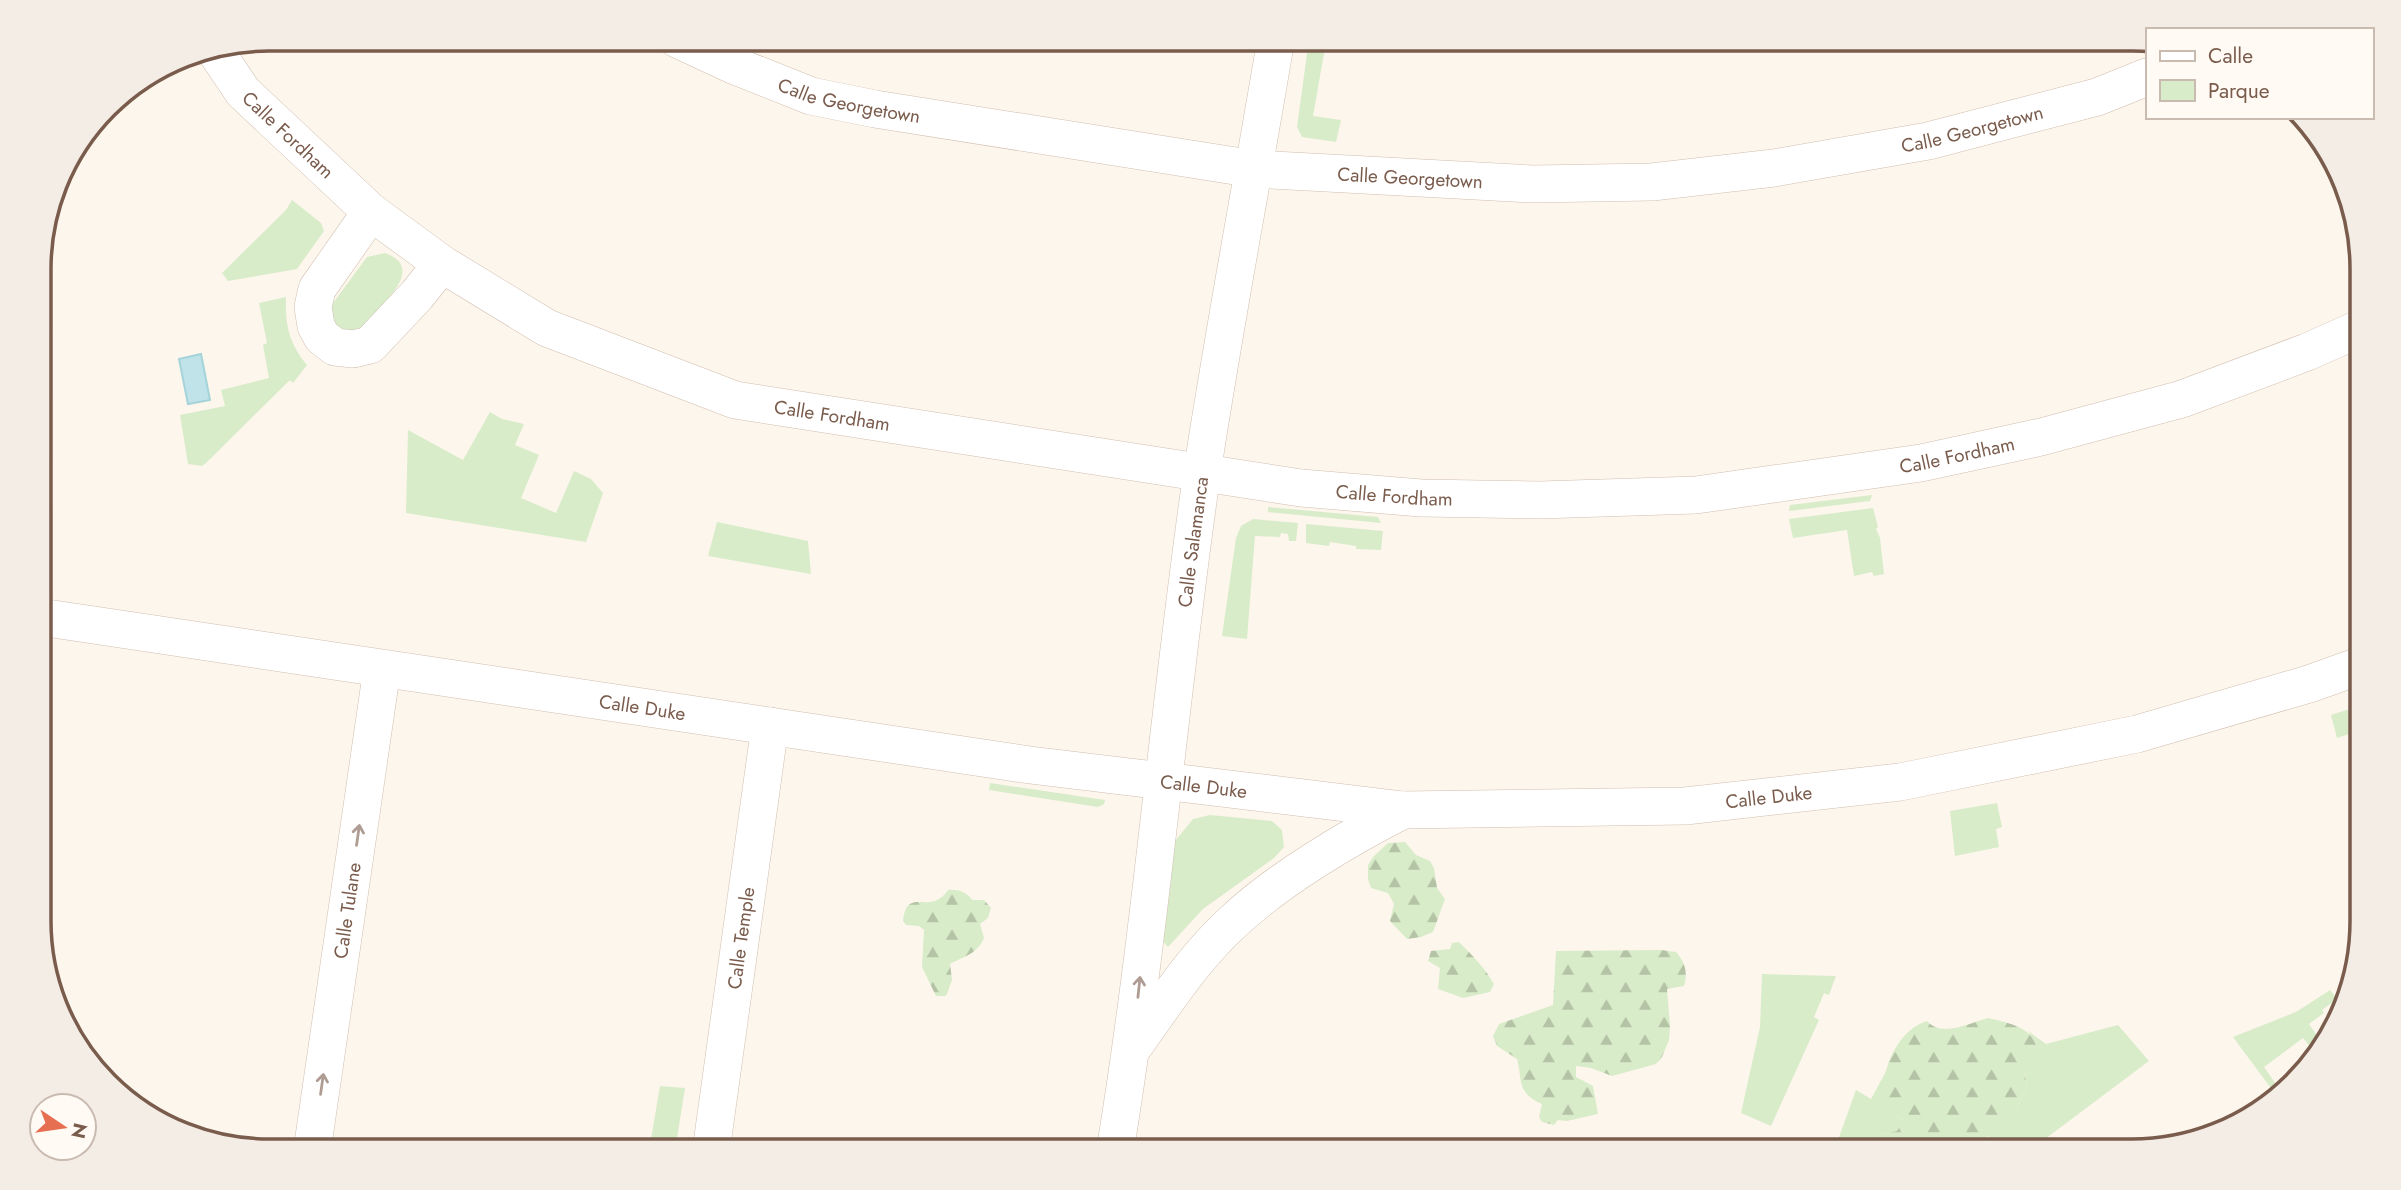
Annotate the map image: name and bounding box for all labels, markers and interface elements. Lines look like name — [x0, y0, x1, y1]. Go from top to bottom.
legend — [2146, 28, 2373, 119]
text: Calle — [2208, 41, 2253, 71]
street label: Calle Georgetown — [774, 71, 922, 130]
text: Parque — [2208, 76, 2270, 106]
street label: Calle Fordham — [236, 85, 340, 185]
street label: Calle Georgetown — [1899, 99, 2046, 159]
street label: Calle Georgetown — [1337, 160, 1484, 195]
street label: Calle Fordham — [772, 393, 892, 438]
street label: Calle Fordham — [1898, 430, 2017, 480]
street label: Calle Salamanca — [1171, 475, 1215, 609]
street label: Calle Fordham — [1335, 478, 1453, 513]
street label: Calle Duke — [597, 688, 688, 727]
street label: Calle Duke — [1159, 768, 1249, 805]
street label: Calle Duke — [1724, 779, 1814, 815]
one-way arrow — [352, 824, 365, 847]
street label: Calle Tulane — [327, 860, 368, 961]
street label: Calle Temple — [721, 885, 762, 991]
one-way arrow — [1132, 976, 1145, 999]
one-way arrow — [315, 1073, 328, 1096]
north arrow — [28, 1092, 98, 1162]
text: N — [64, 1120, 94, 1141]

